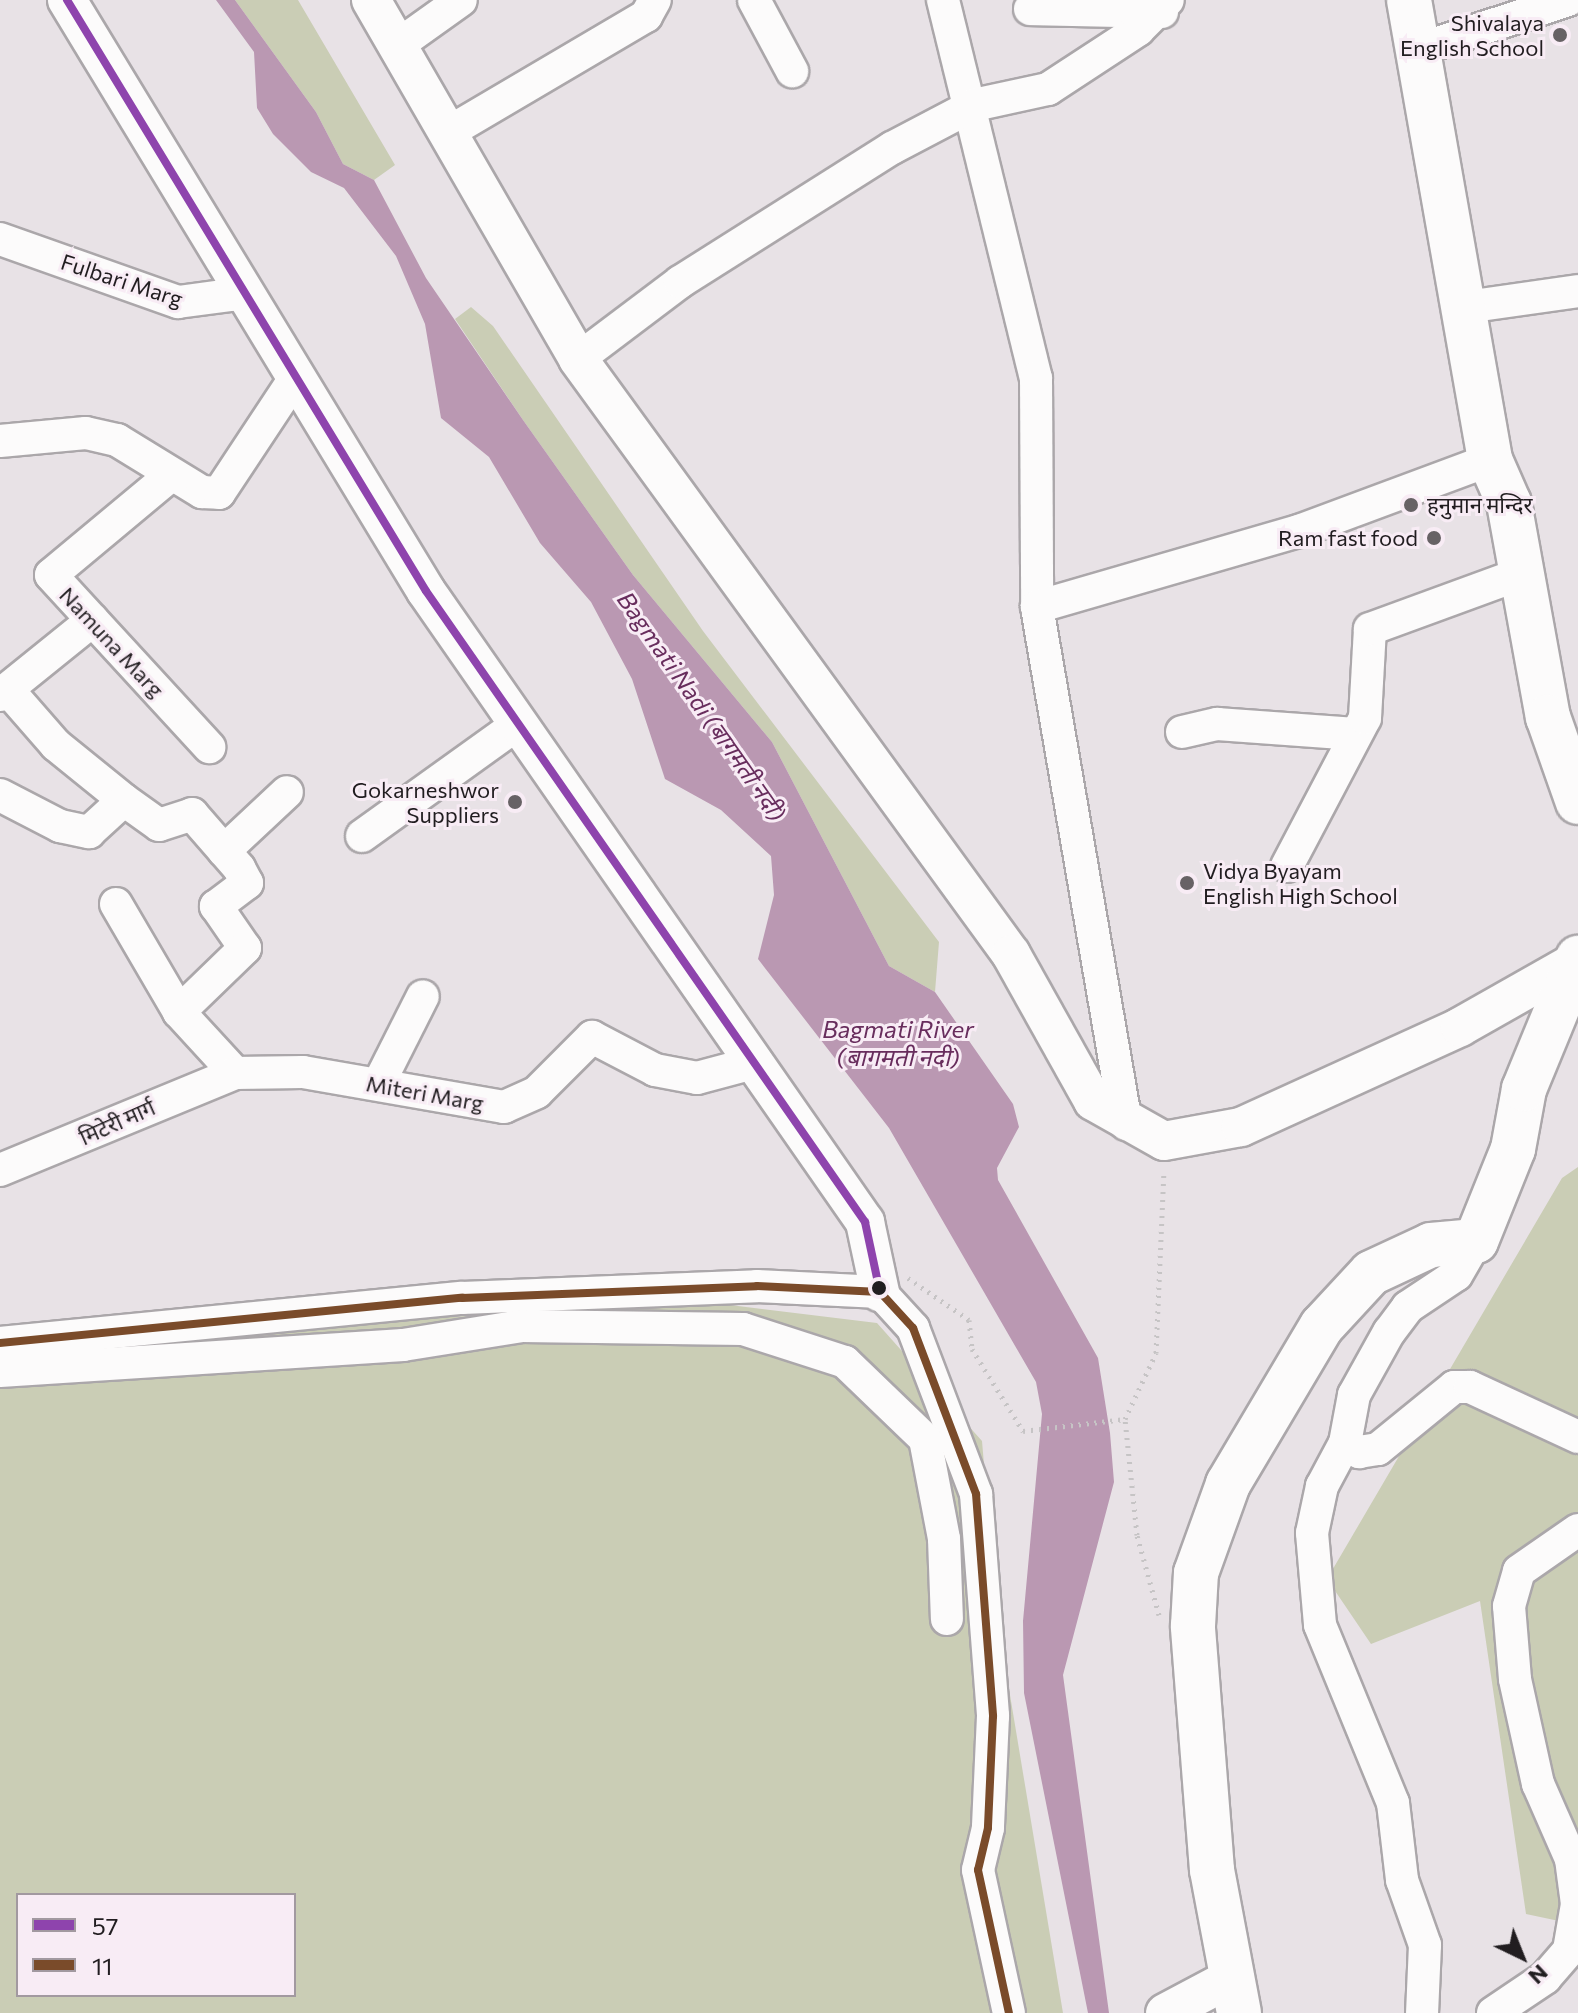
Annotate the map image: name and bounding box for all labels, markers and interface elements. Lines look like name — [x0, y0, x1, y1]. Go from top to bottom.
place label: Shivalaya English School — [1400, 9, 1544, 60]
marker: Shivalaya English School — [1551, 26, 1569, 44]
street label: Fulbari Marg — [58, 248, 186, 312]
place label: हनुमान मन्दिर — [1427, 492, 1533, 518]
marker: हनुमान मन्दिर — [1402, 496, 1420, 514]
place label: Ram fast food — [1278, 525, 1418, 551]
marker: Ram fast food — [1425, 529, 1443, 547]
street label: Namuna Marg — [54, 581, 170, 703]
water label: Bagmati Nadi (बागमती नदी) — [612, 586, 792, 826]
place label: Gokarneshwor Suppliers — [352, 776, 499, 828]
marker: Gokarneshwor Suppliers — [506, 793, 524, 811]
place label: Vidya Byayam English High School — [1203, 857, 1398, 908]
marker: Vidya Byayam English High School — [1178, 874, 1196, 892]
water label: Bagmati River (बागमती नदी) — [822, 1015, 974, 1071]
street label: Miteri Marg — [364, 1070, 486, 1116]
street label: मिटेरी मार्ग — [75, 1094, 159, 1150]
unlabelled marker — [871, 1280, 887, 1296]
legend — [16, 1893, 296, 1997]
text: 57 — [92, 1911, 118, 1940]
north arrow — [1482, 1917, 1562, 1997]
text: 11 — [92, 1951, 113, 1980]
text: N — [1523, 1959, 1554, 1990]

